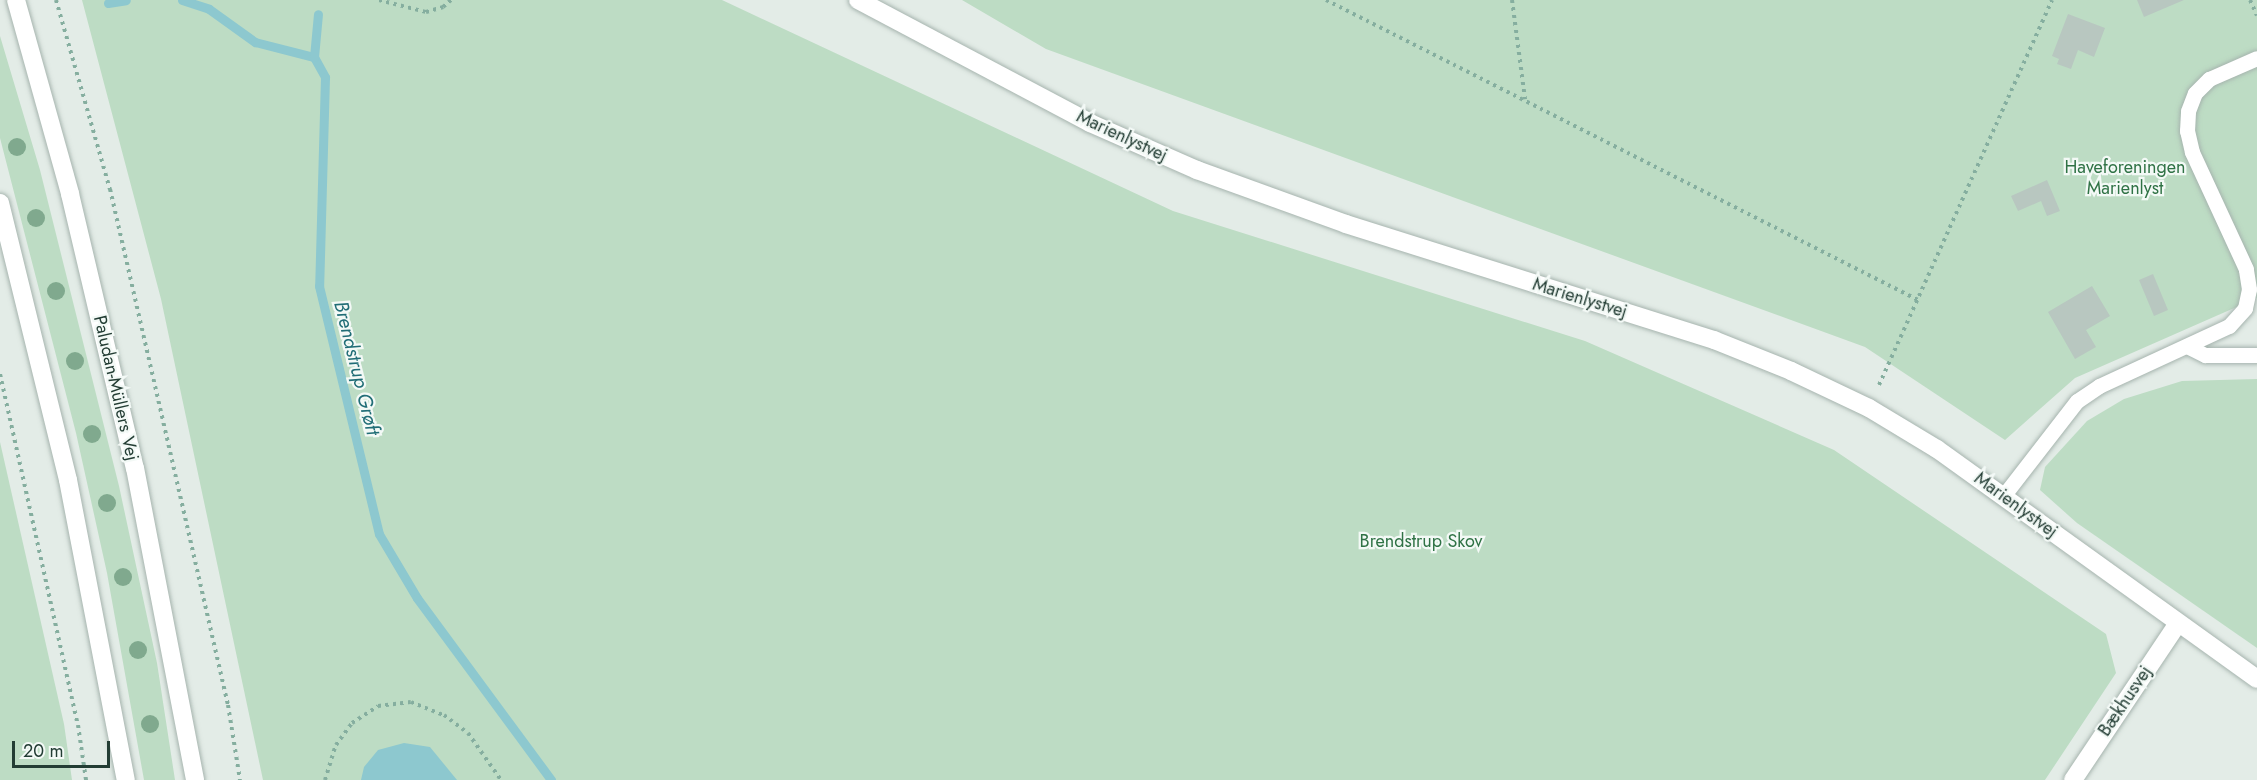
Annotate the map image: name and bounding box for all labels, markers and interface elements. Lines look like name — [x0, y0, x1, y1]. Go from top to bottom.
street label: Marienlystvej — [1073, 106, 1171, 166]
park label: Haveforeningen Marienlyst — [2064, 157, 2186, 200]
street label: Marienlystvej — [1530, 273, 1630, 323]
water label: Brendstrup Grøft — [329, 298, 385, 438]
street label: Paludan-Müllers Vej — [89, 313, 143, 463]
street label: Marienlystvej — [1970, 468, 2062, 542]
park label: Brendstrup Skov — [1360, 530, 1482, 552]
street label: Bækhusvej — [2094, 662, 2156, 740]
scale bar — [15, 729, 112, 767]
text: 20 m — [23, 738, 63, 764]

